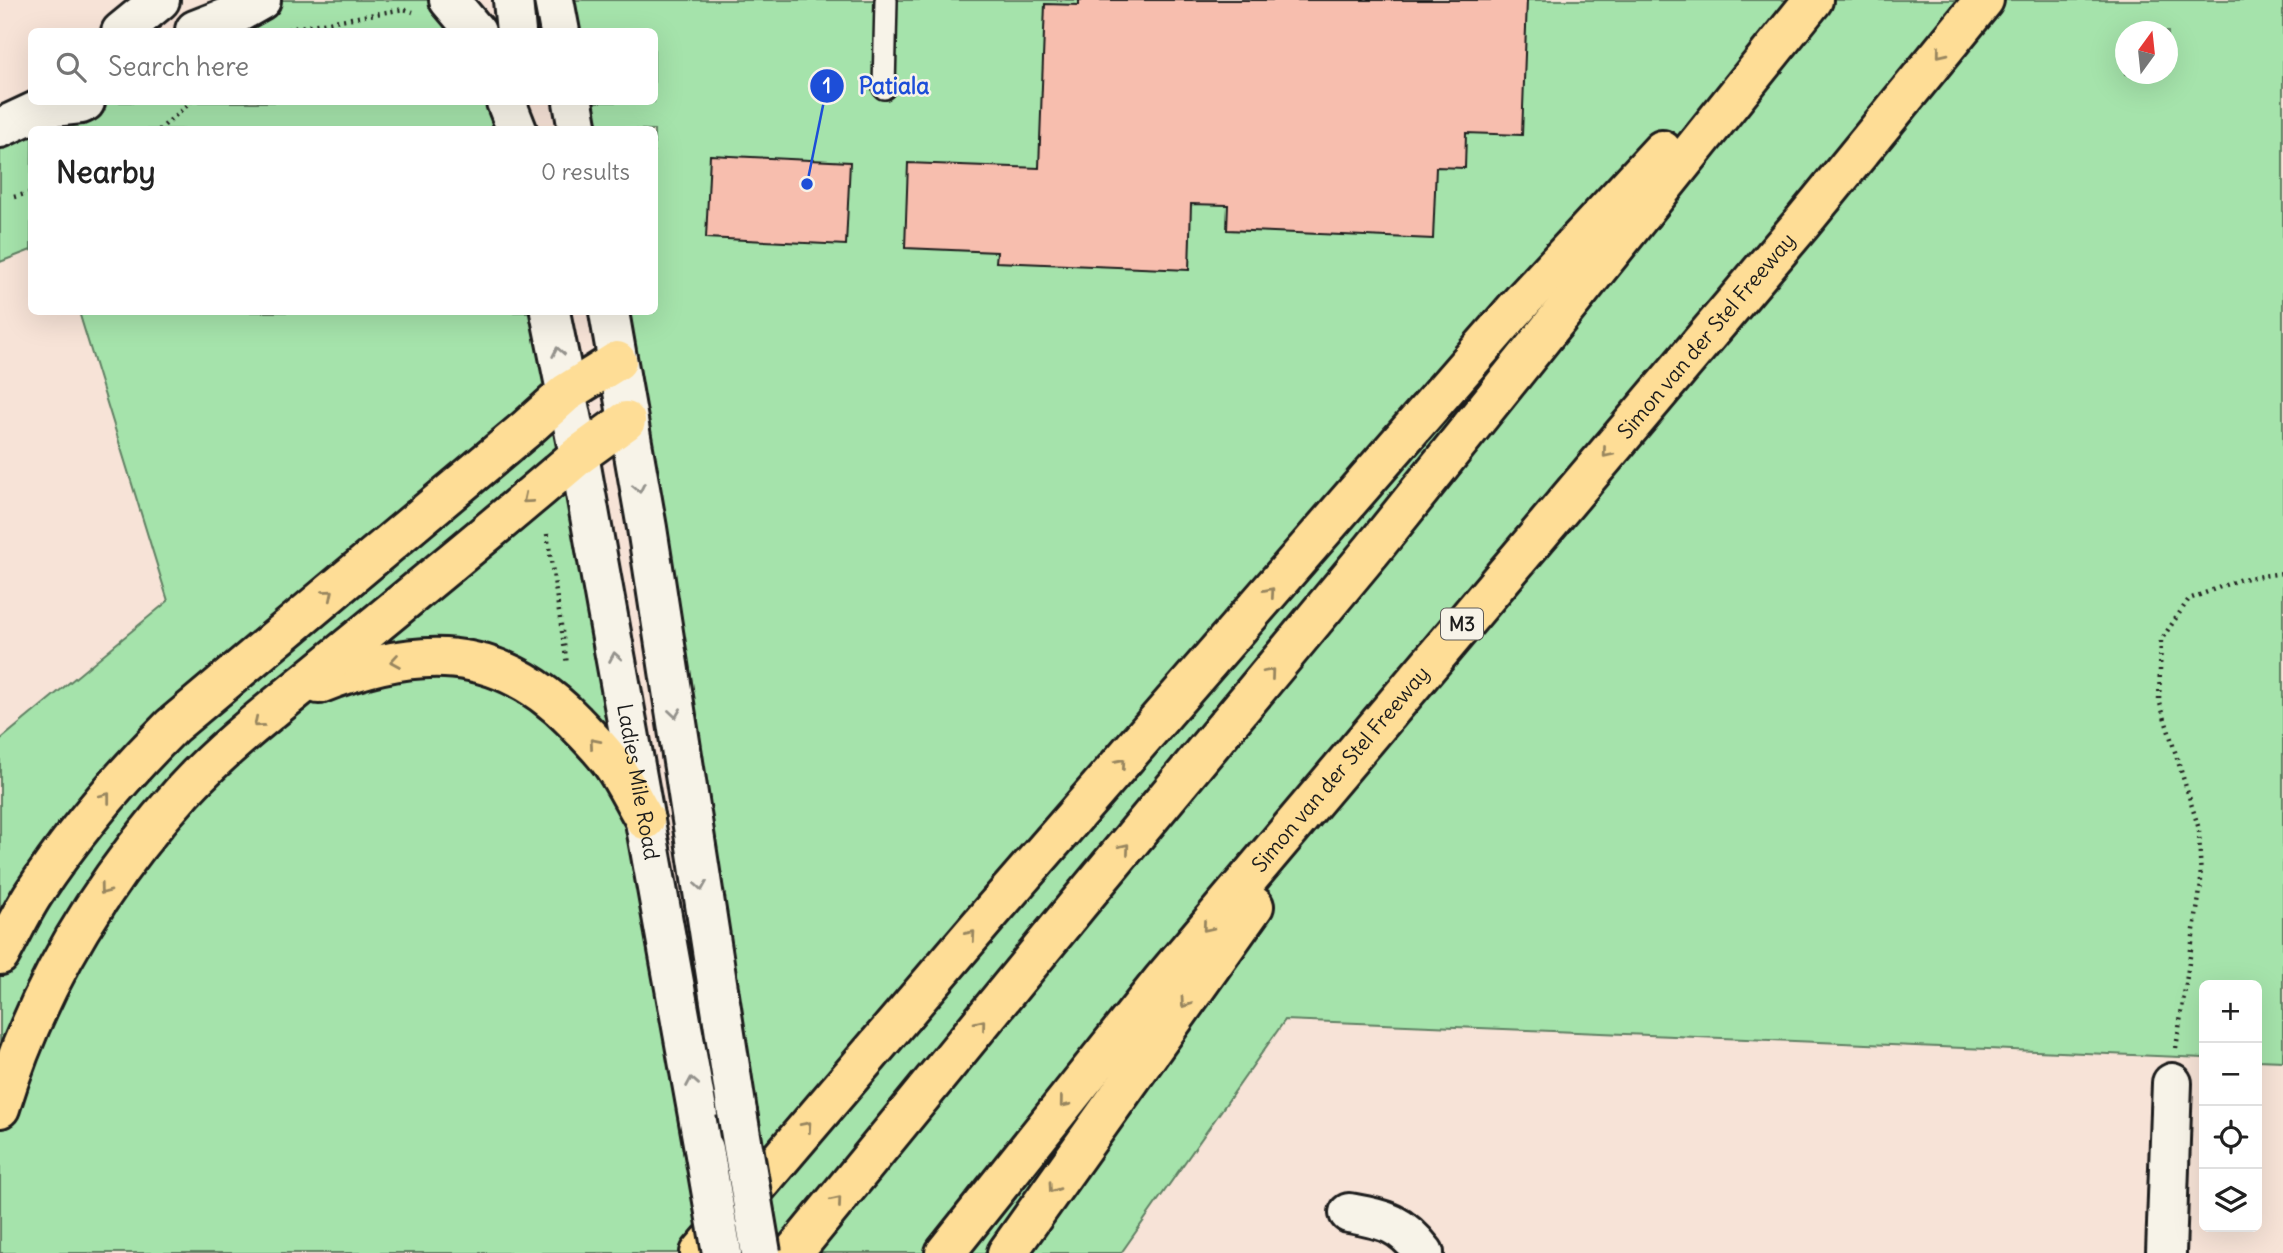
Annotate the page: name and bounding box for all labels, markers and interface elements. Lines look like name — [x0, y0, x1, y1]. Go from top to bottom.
north arrow — [2115, 21, 2178, 84]
search box — [28, 28, 658, 105]
one-way arrow — [1937, 44, 1949, 57]
icon: search — [52, 48, 90, 86]
text: Search here — [108, 50, 249, 83]
callout: Patiala — [809, 64, 943, 108]
text: Patiala — [859, 71, 929, 100]
text: 1 — [823, 72, 831, 99]
text: Nearby — [56, 153, 156, 191]
text: 0 results — [541, 157, 630, 186]
street label: Simon van der Stel Freeway — [1611, 227, 1801, 444]
one-way arrow — [551, 346, 566, 358]
one-way arrow — [1603, 445, 1615, 458]
one-way arrow — [631, 482, 646, 494]
one-way arrow — [522, 491, 535, 503]
one-way arrow — [1262, 587, 1274, 600]
one-way arrow — [321, 590, 334, 602]
road number: M3 — [1441, 608, 1483, 639]
one-way arrow — [609, 651, 624, 663]
one-way arrow — [389, 653, 401, 668]
street label: Simon van der Stel Freeway — [1246, 660, 1435, 878]
one-way arrow — [1262, 669, 1274, 682]
street label: Ladies Mile Road — [611, 702, 666, 862]
one-way arrow — [667, 707, 682, 719]
one-way arrow — [253, 714, 265, 727]
one-way arrow — [590, 738, 602, 751]
one-way arrow — [1112, 759, 1125, 772]
one-way arrow — [97, 792, 110, 805]
one-way arrow — [1116, 844, 1129, 856]
one-way arrow — [693, 880, 708, 892]
one-way arrow — [100, 882, 113, 895]
one-way arrow — [1203, 919, 1216, 931]
one-way arrow — [963, 930, 975, 943]
map controls — [2199, 980, 2262, 1232]
button: + — [2199, 980, 2262, 1043]
one-way arrow — [1181, 995, 1193, 1008]
one-way arrow — [972, 1020, 985, 1032]
button: − — [2199, 1043, 2262, 1106]
one-way arrow — [685, 1076, 700, 1088]
one-way arrow — [1060, 1096, 1073, 1108]
button: locate — [2199, 1106, 2262, 1169]
one-way arrow — [799, 1122, 811, 1135]
button: layers — [2199, 1169, 2262, 1232]
one-way arrow — [1049, 1180, 1061, 1193]
one-way arrow — [829, 1196, 841, 1209]

